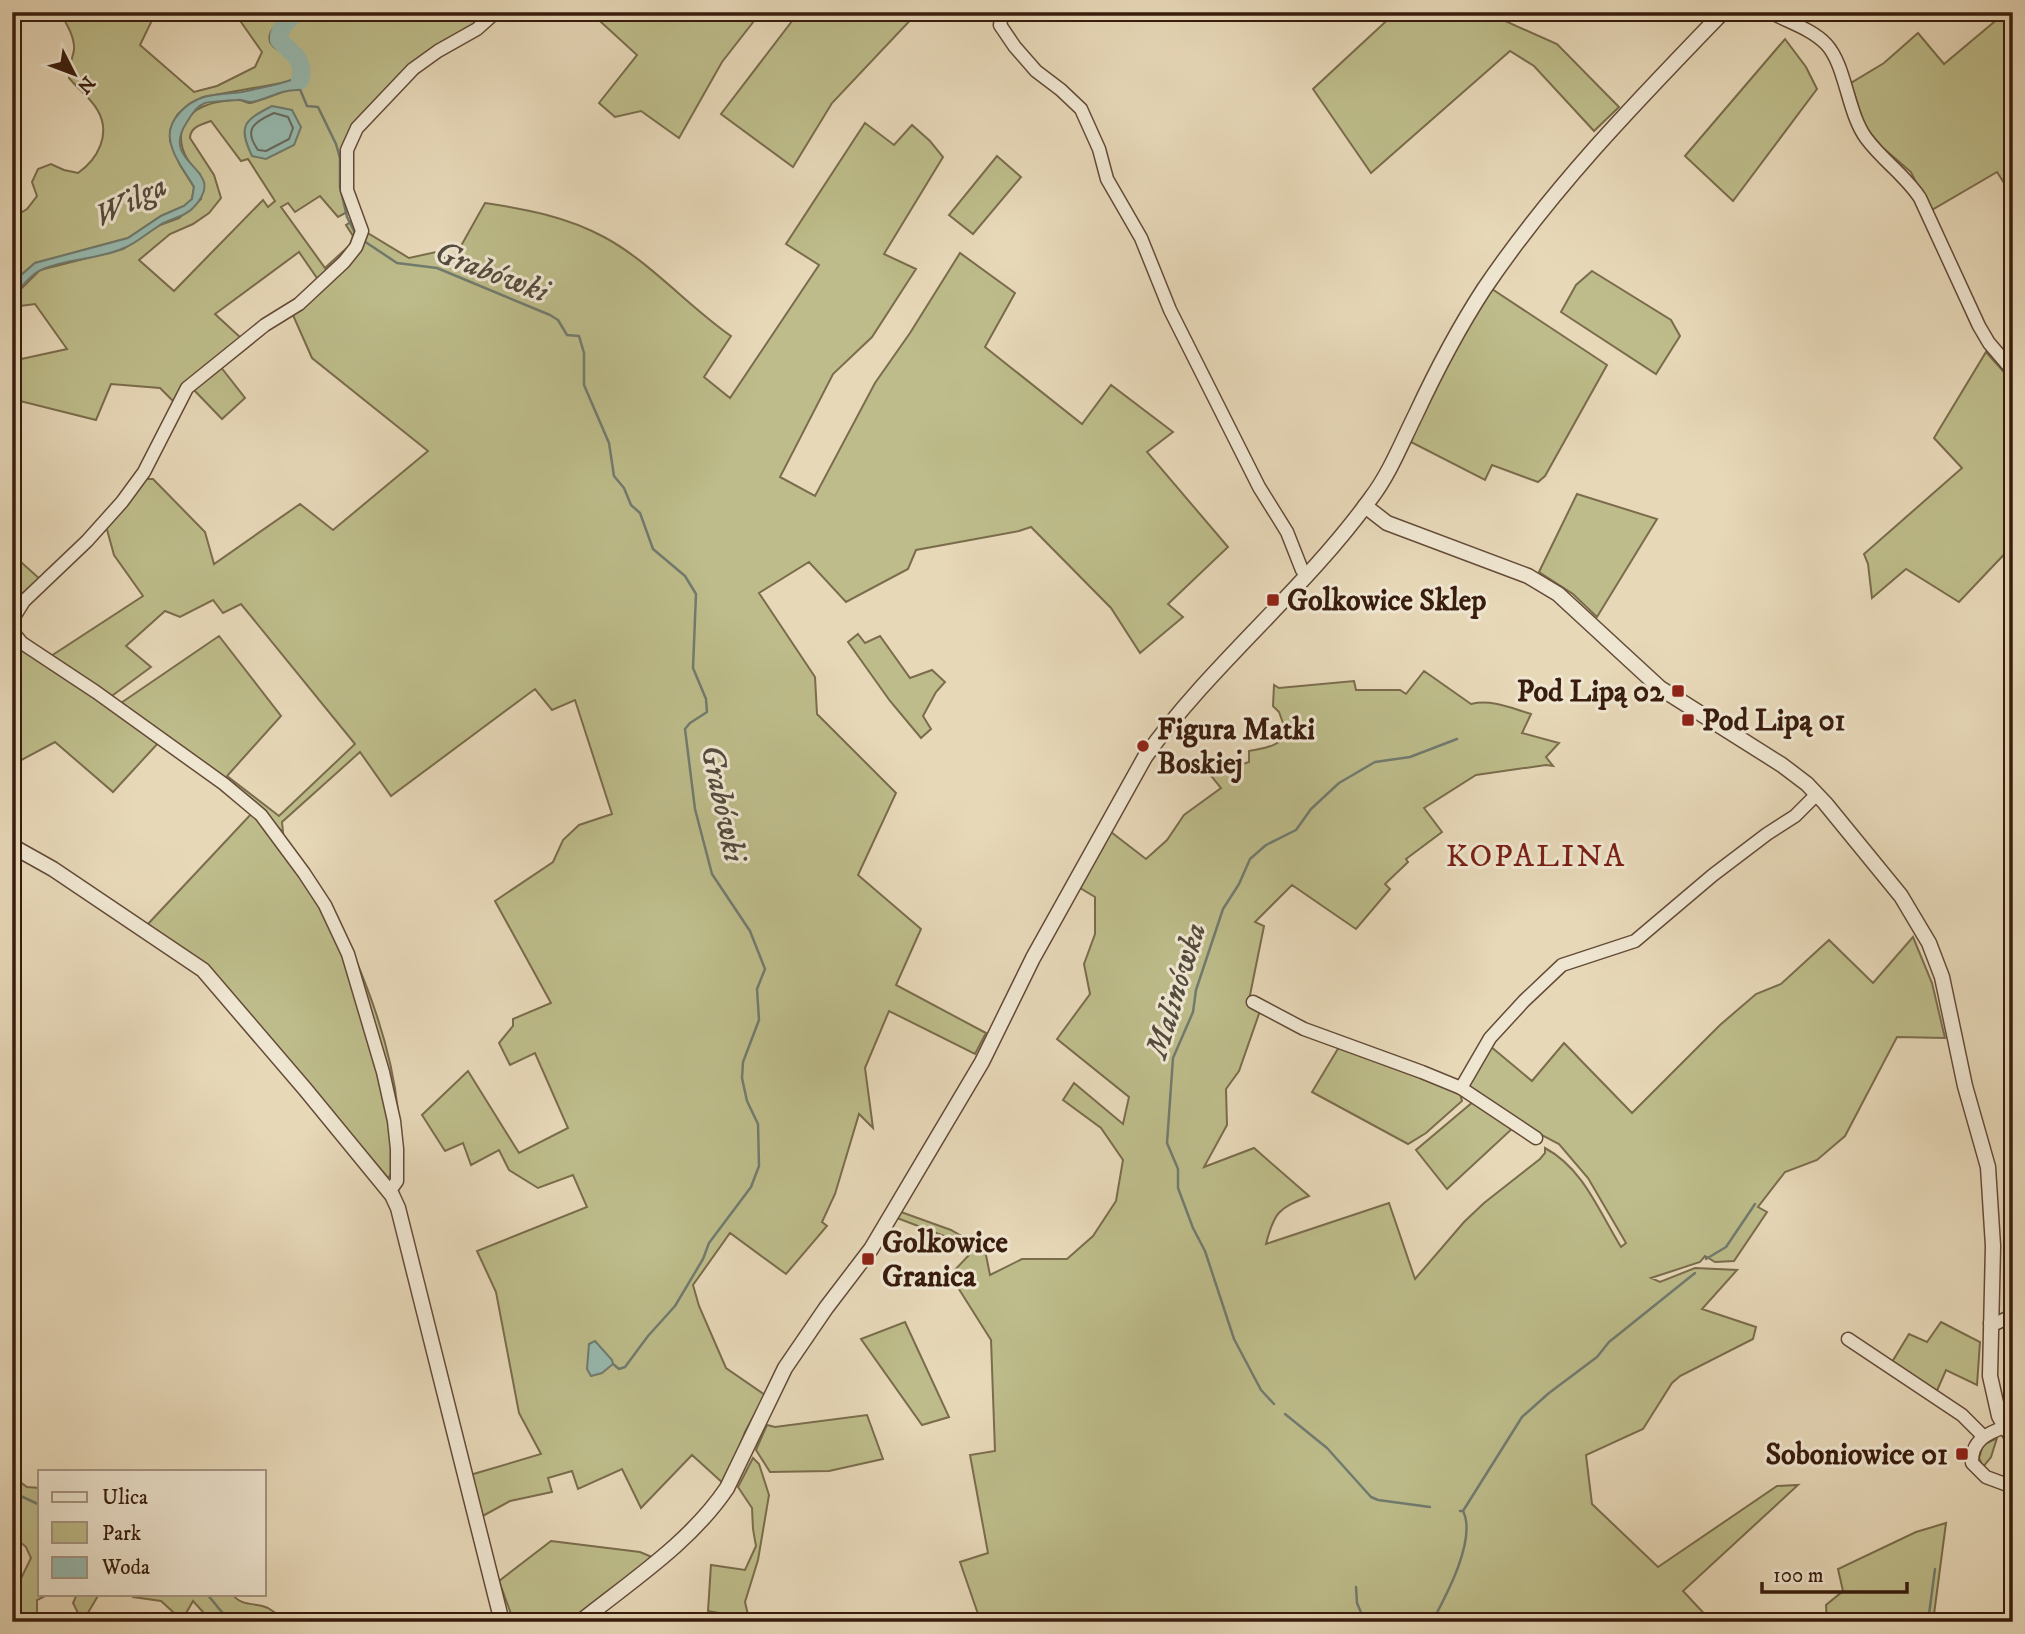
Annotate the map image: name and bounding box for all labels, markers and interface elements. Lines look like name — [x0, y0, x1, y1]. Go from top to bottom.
north arrow — [38, 38, 108, 108]
text: N — [71, 71, 99, 98]
water label: Wilga — [88, 167, 174, 237]
water label: Grabówki — [429, 233, 555, 313]
place label: Golkowice Sklep — [1287, 583, 1486, 620]
marker: Golkowice Sklep — [1265, 592, 1281, 608]
place label: Pod Lipą 02 — [1517, 674, 1664, 711]
marker: Pod Lipą 02 — [1670, 683, 1686, 699]
place label: Pod Lipą 01 — [1702, 703, 1845, 740]
place label: Figura Matki Boskiej — [1157, 712, 1315, 783]
marker: Pod Lipą 01 — [1680, 712, 1696, 728]
marker: Figura Matki Boskiej — [1135, 738, 1151, 754]
water label: Grabówki — [690, 741, 754, 867]
district label: KOPALINA — [1446, 837, 1626, 877]
water label: Malinówka — [1137, 918, 1216, 1065]
place label: Golkowice Granica — [882, 1225, 1008, 1296]
marker: Golkowice Granica — [860, 1251, 876, 1267]
place label: Soboniowice 01 — [1765, 1437, 1948, 1474]
marker: Soboniowice 01 — [1954, 1446, 1970, 1462]
legend — [38, 1470, 266, 1596]
text: Ulica — [102, 1485, 148, 1511]
text: Park — [102, 1521, 142, 1547]
scale bar — [1762, 1550, 1908, 1594]
text: Woda — [101, 1555, 150, 1581]
text: 100 m — [1773, 1563, 1824, 1589]

